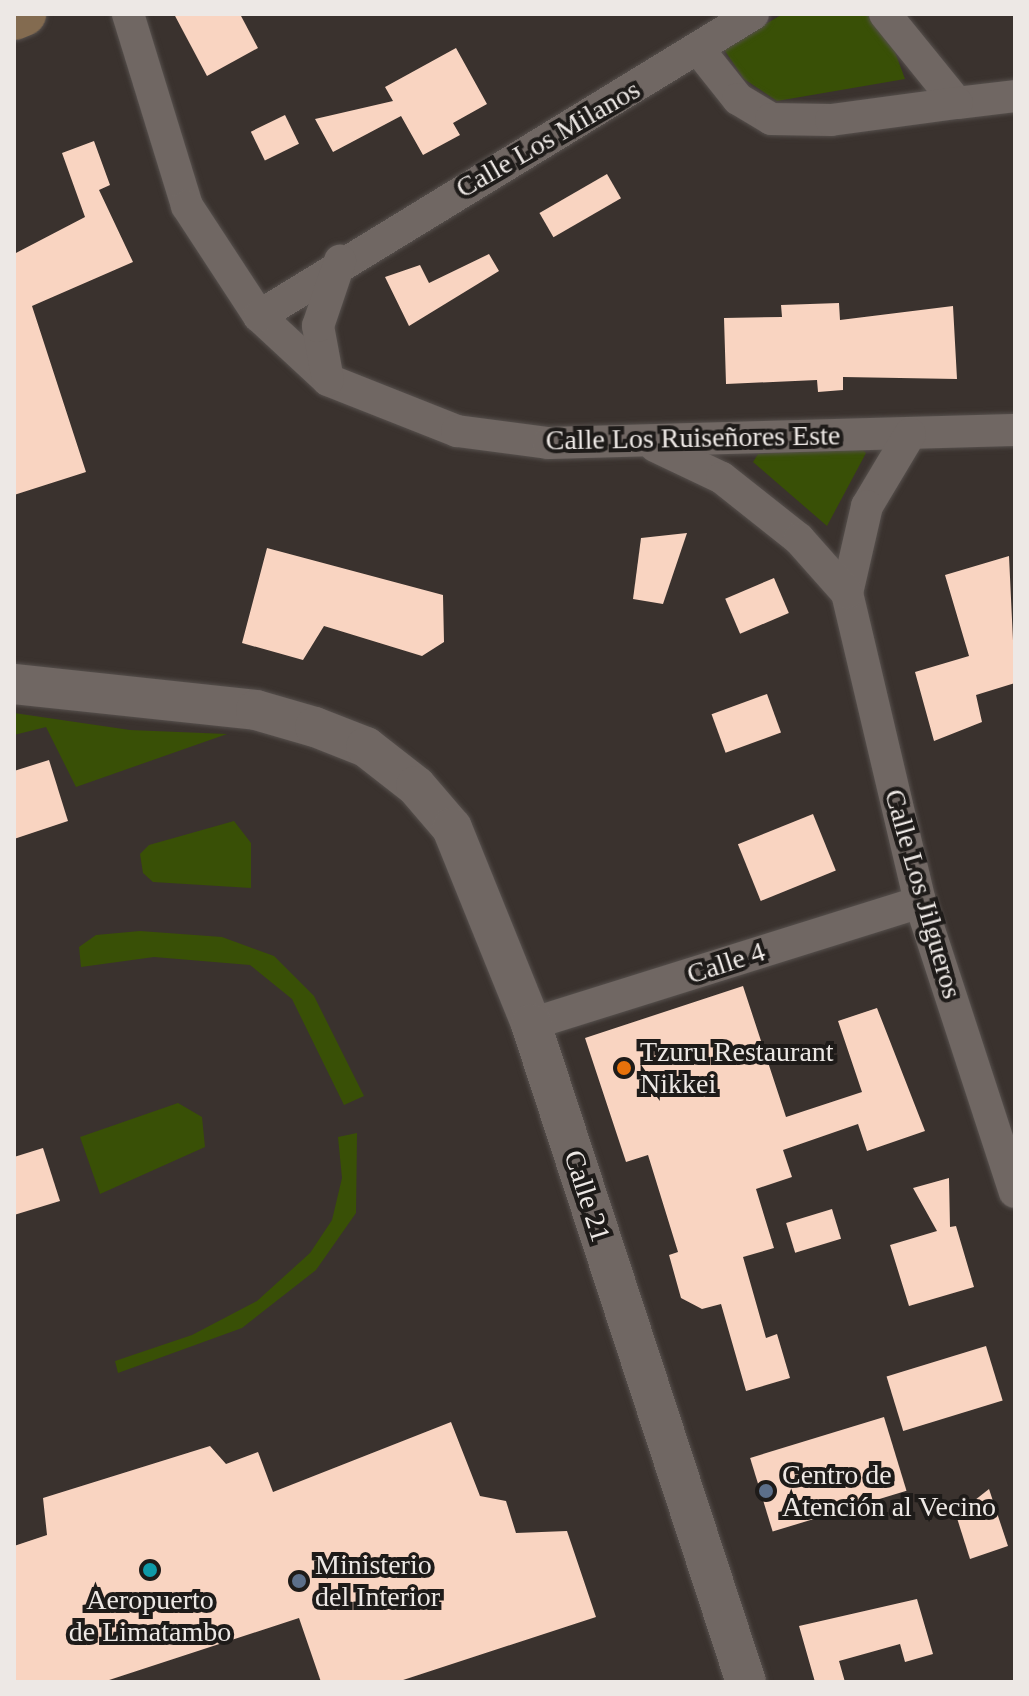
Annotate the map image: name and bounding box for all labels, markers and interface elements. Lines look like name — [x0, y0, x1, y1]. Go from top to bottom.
street label: Calle Los Milanos — [450, 73, 646, 205]
street label: Calle Los Ruiseñores Este — [545, 419, 841, 457]
street label: Calle Los Jilgueros — [877, 785, 969, 1003]
street label: Calle 4 — [683, 935, 769, 991]
place label: Tzuru Restaurant Nikkei — [640, 1035, 834, 1101]
marker: Tzuru Restaurant Nikkei — [615, 1059, 633, 1077]
street label: Calle 21 — [556, 1146, 618, 1246]
place label: Centro de Atención al Vecino — [782, 1458, 997, 1524]
marker: Centro de Atención al Vecino — [757, 1482, 775, 1500]
place label: Ministerio del Interior — [315, 1548, 440, 1614]
marker: Aeropuerto de Limatambo — [141, 1561, 159, 1579]
marker: Ministerio del Interior — [290, 1572, 308, 1590]
place label: Aeropuerto de Limatambo — [69, 1583, 231, 1649]

